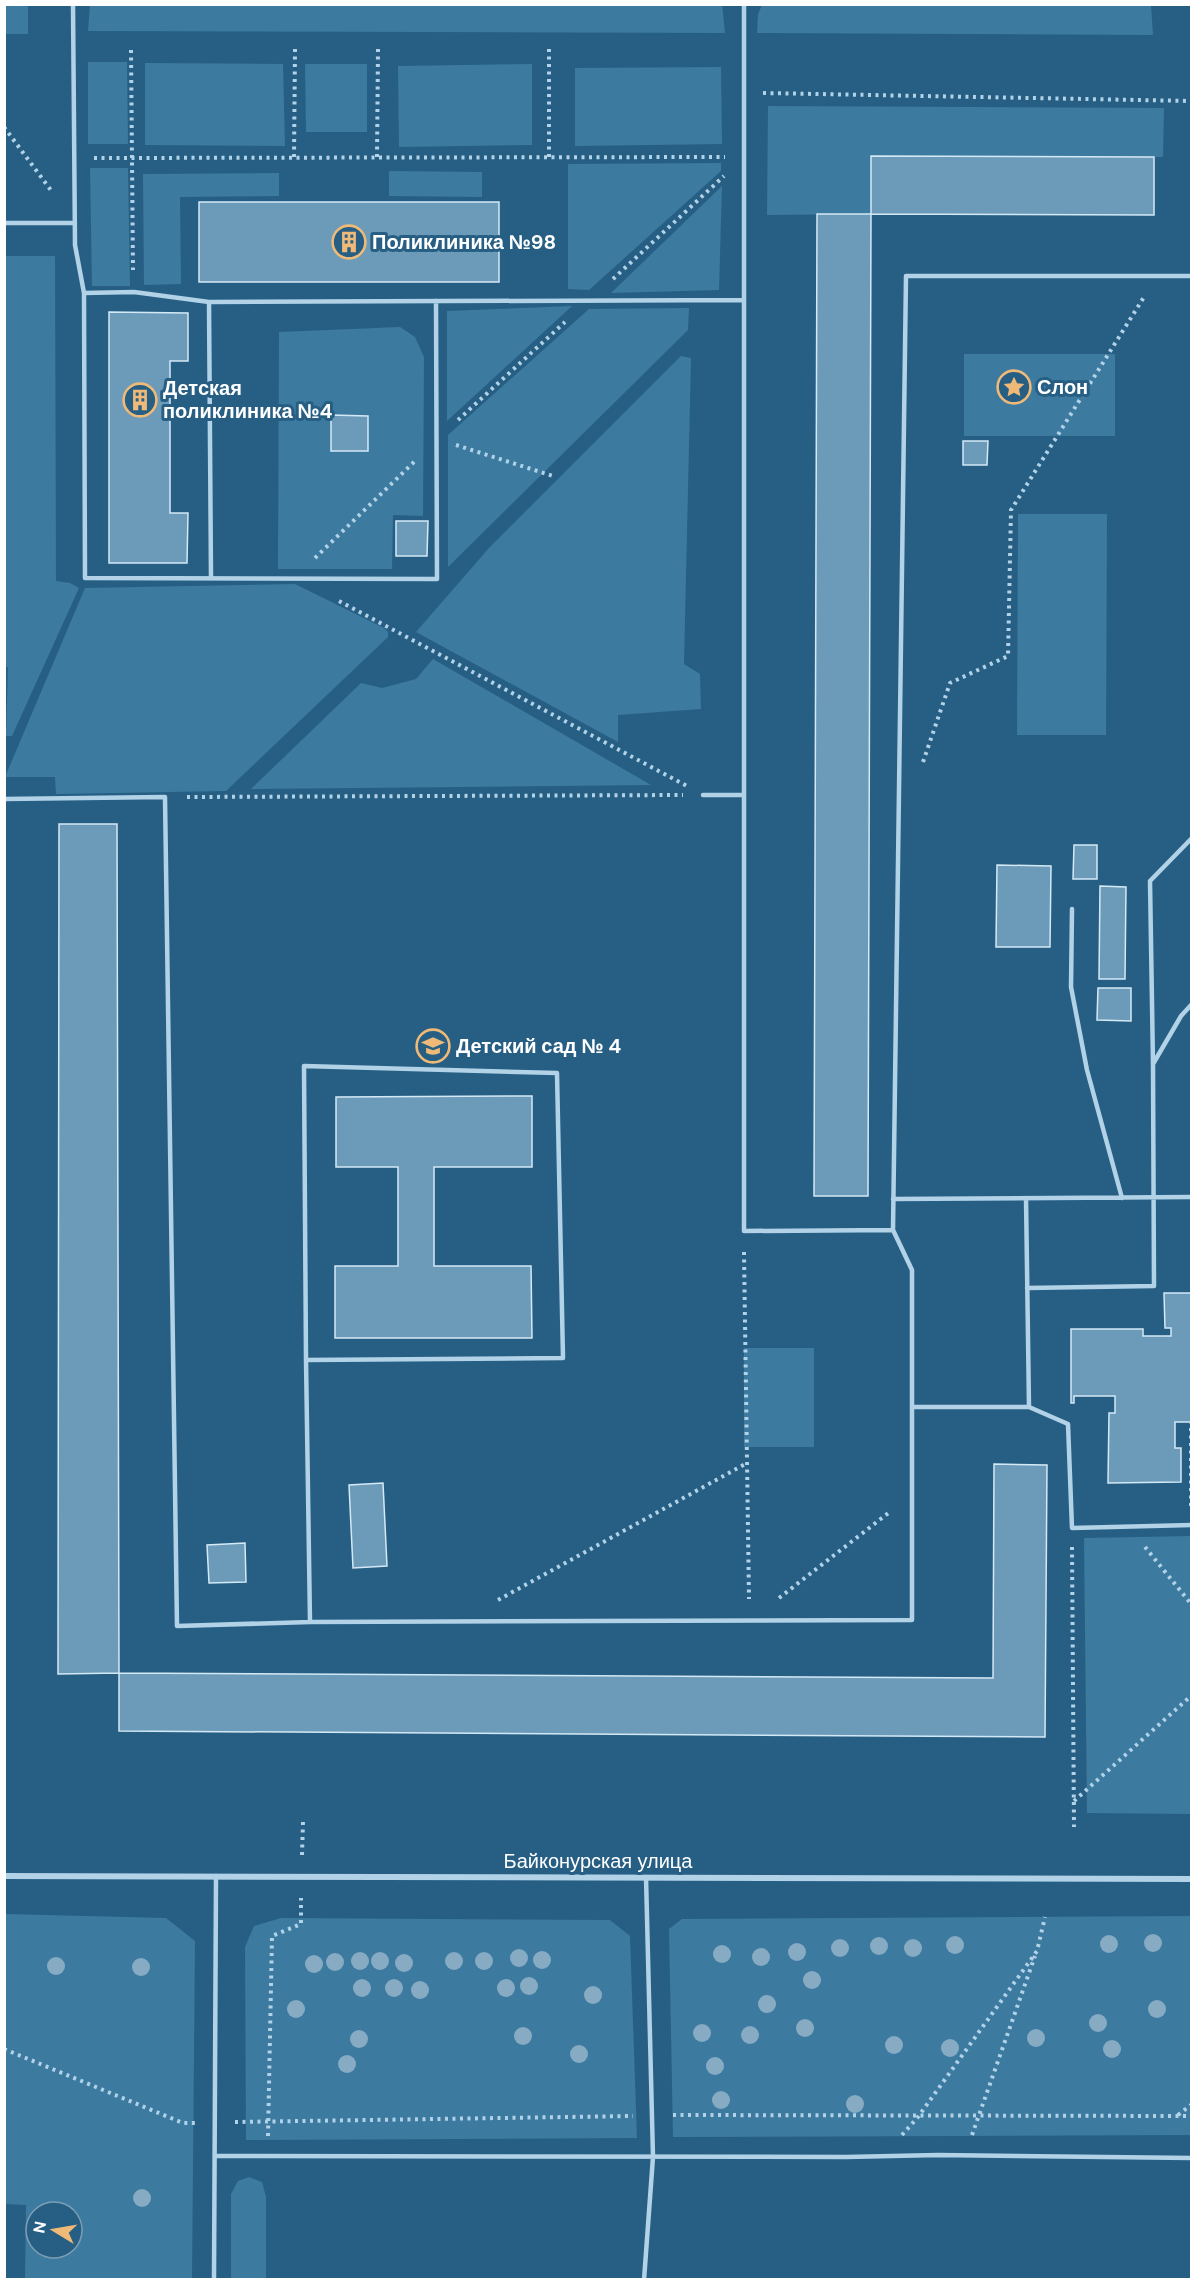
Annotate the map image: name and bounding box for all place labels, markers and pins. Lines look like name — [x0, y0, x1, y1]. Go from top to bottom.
building icon: Поликлиника №98 — [331, 224, 367, 260]
place label: Поликлиника №98 — [372, 229, 556, 255]
place icon: Слон — [996, 369, 1032, 405]
place label: Слон — [1037, 374, 1088, 400]
place label: Детская поликлиника №4 — [163, 375, 333, 424]
building icon: Детская поликлиника №4 — [122, 382, 158, 418]
school or university icon: Детский сад № 4 — [415, 1028, 451, 1064]
place label: Детский сад № 4 — [456, 1033, 621, 1059]

